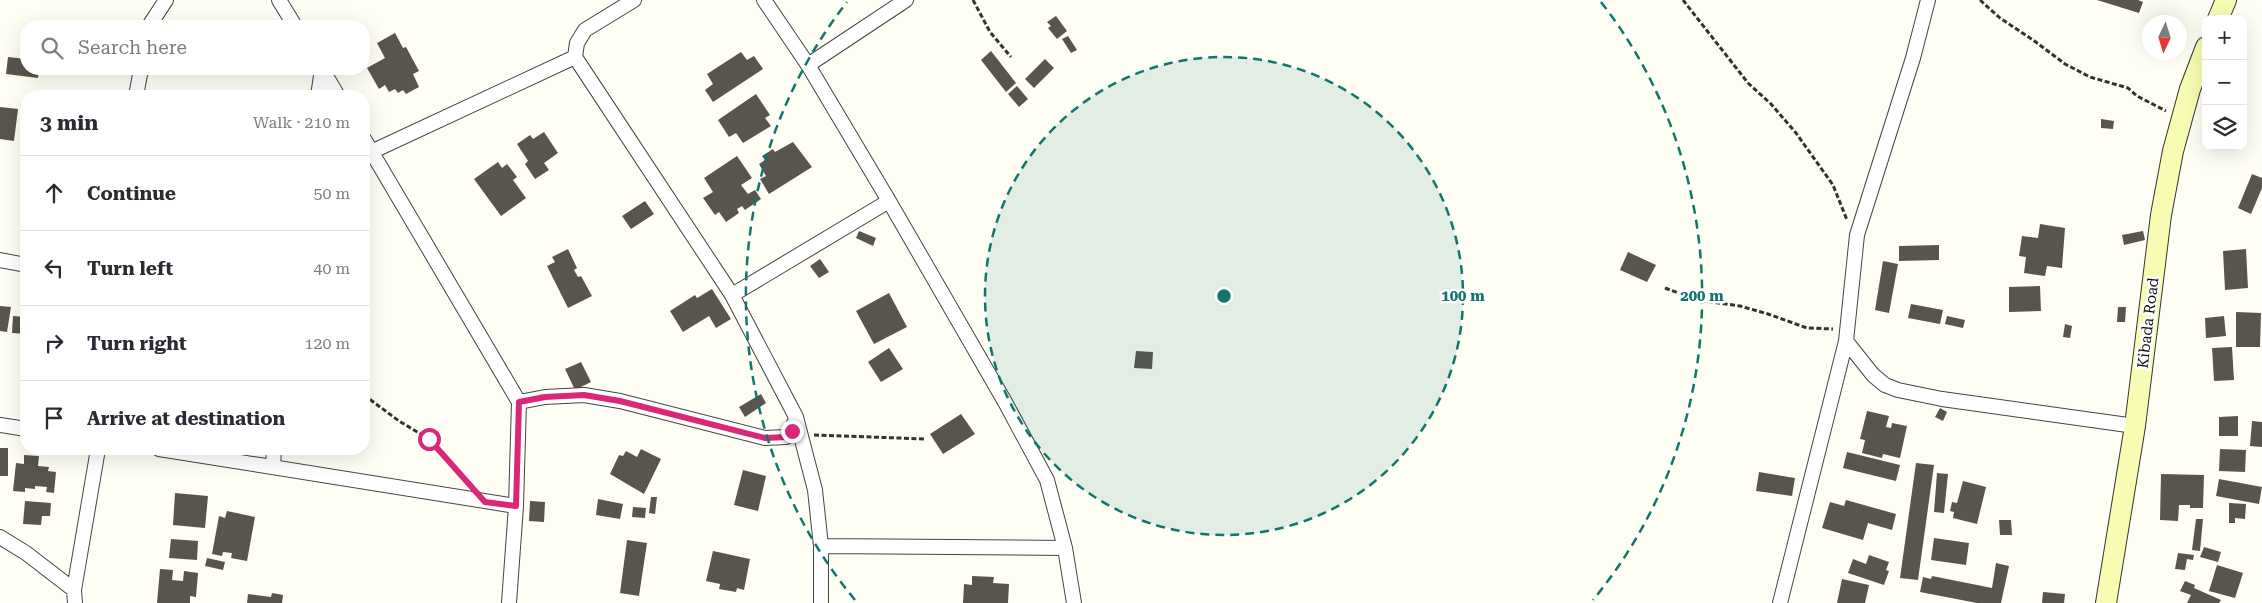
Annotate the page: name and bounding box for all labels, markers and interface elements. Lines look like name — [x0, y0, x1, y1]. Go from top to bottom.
north arrow — [2142, 15, 2187, 60]
map controls — [2202, 15, 2247, 150]
button: + — [2202, 15, 2247, 60]
search box — [20, 20, 370, 75]
icon: search — [38, 34, 66, 62]
text: Search here — [78, 36, 187, 59]
button: − — [2202, 60, 2247, 105]
button: layers — [2202, 105, 2247, 150]
text: 3 min — [40, 111, 98, 135]
text: Walk · 210 m — [253, 113, 350, 132]
icon: ahead — [40, 179, 68, 207]
text: Continue — [87, 182, 176, 205]
text: 50 m — [313, 184, 350, 203]
icon: left — [40, 254, 68, 282]
text: Turn left — [87, 257, 173, 280]
text: 40 m — [313, 259, 350, 278]
street label: Kibada Road — [2133, 276, 2163, 370]
centre of rings — [1215, 287, 1233, 305]
text: 100 m — [1441, 287, 1485, 305]
text: 200 m — [1680, 287, 1724, 305]
icon: right — [40, 329, 68, 357]
text: Turn right — [87, 332, 187, 355]
text: 120 m — [304, 334, 350, 353]
icon: arrive — [40, 404, 68, 432]
text: Arrive at destination — [87, 407, 285, 430]
route end — [781, 420, 804, 443]
route start — [418, 428, 441, 451]

